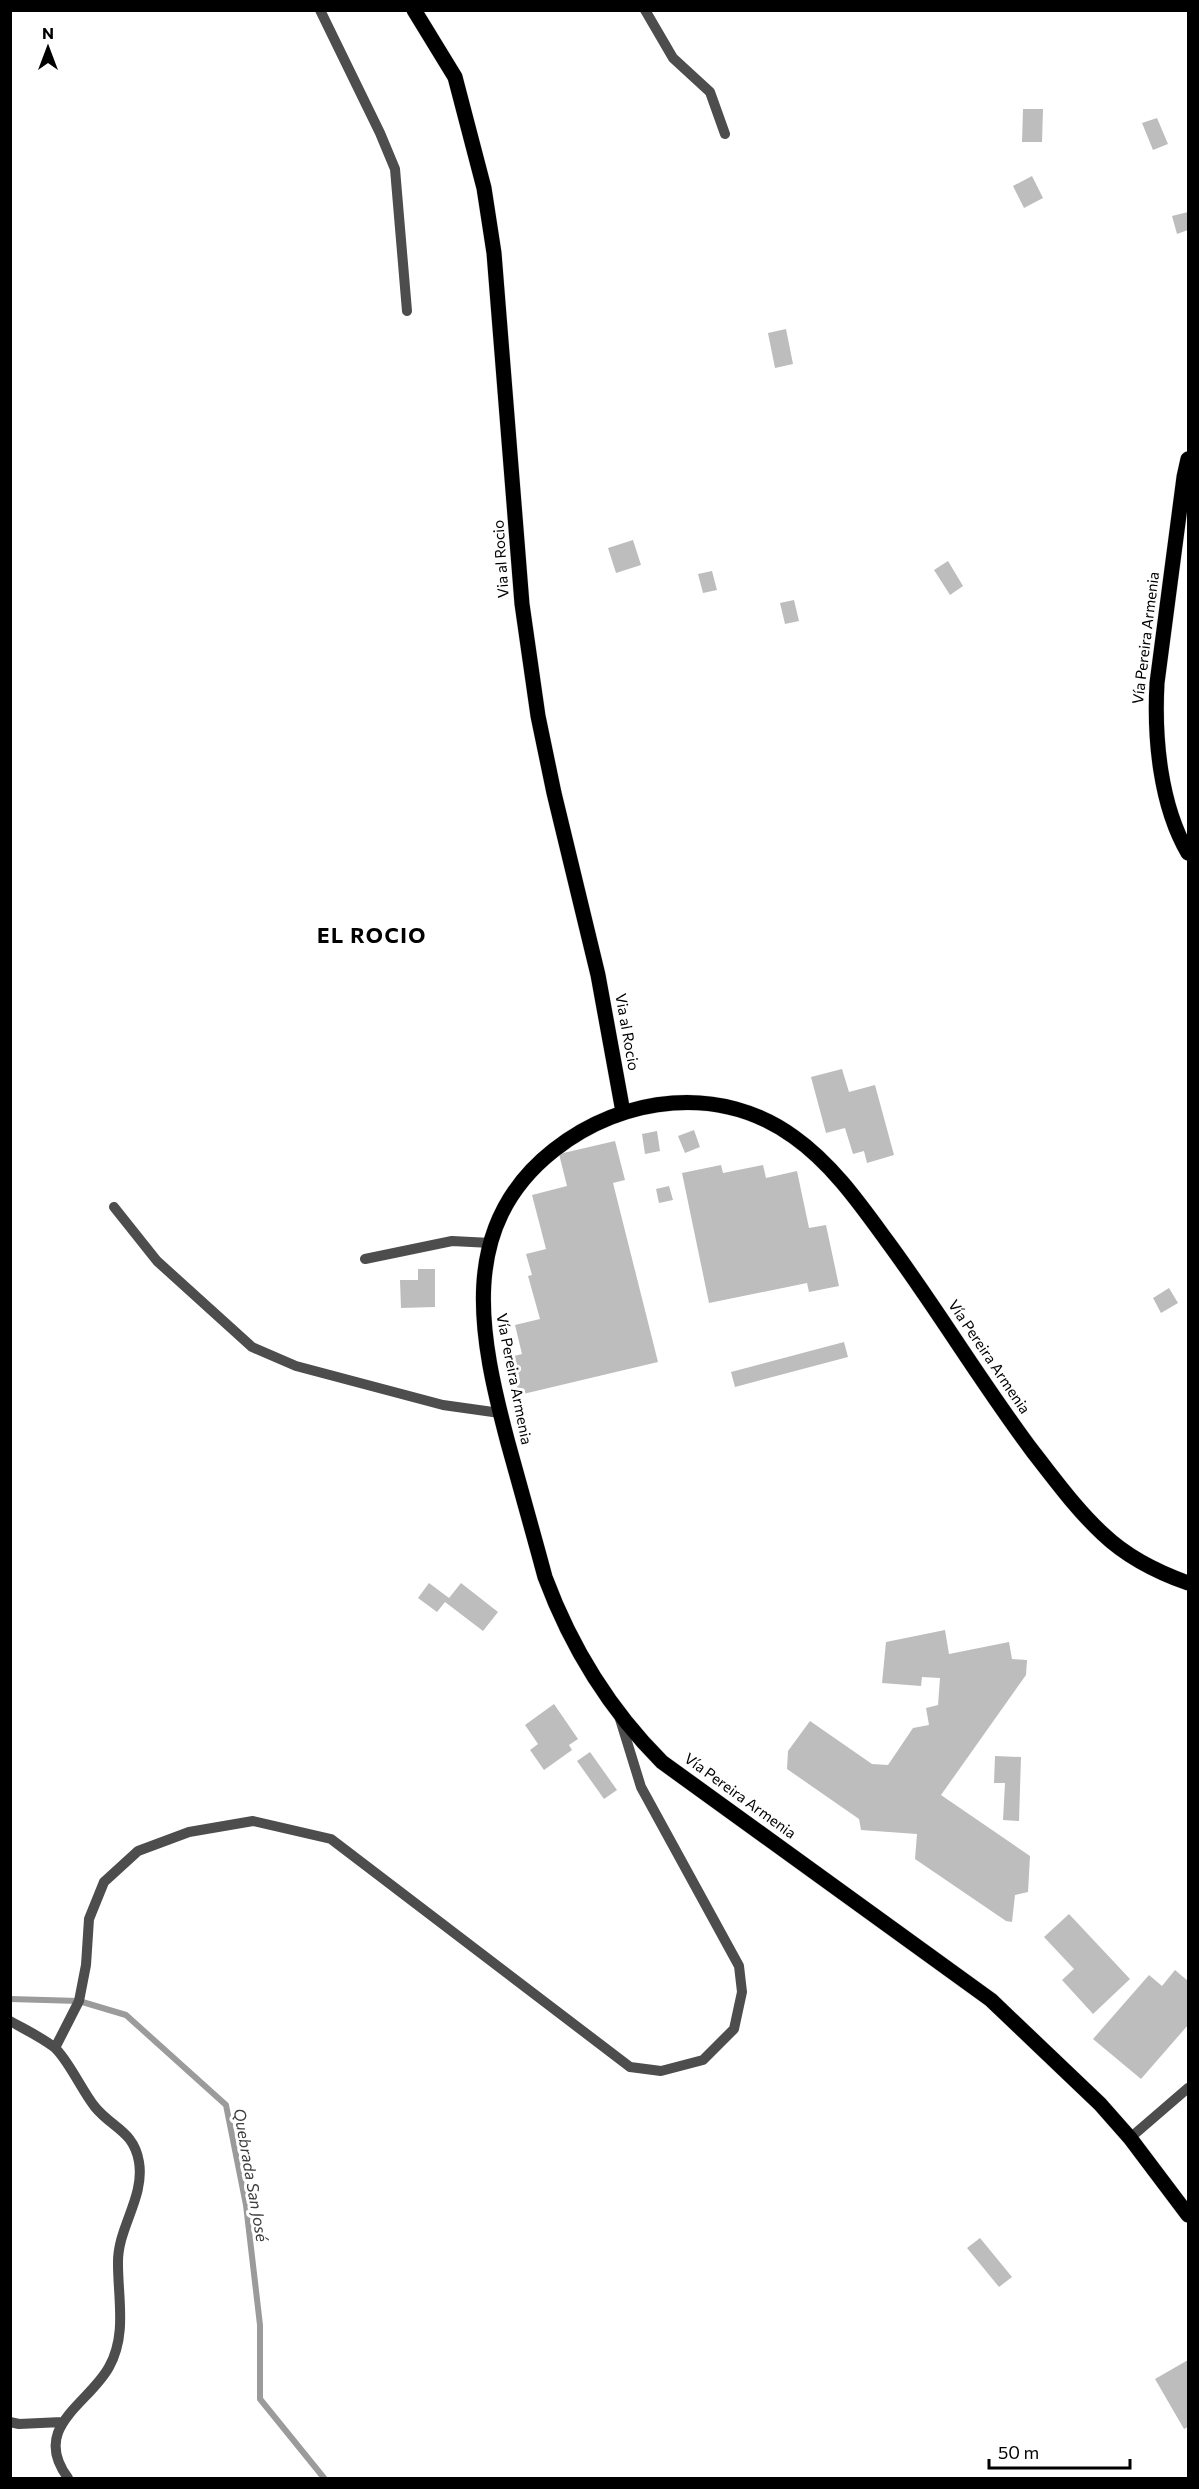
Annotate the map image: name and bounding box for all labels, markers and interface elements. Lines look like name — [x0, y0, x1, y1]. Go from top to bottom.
north arrow — [18, 18, 78, 78]
text: N — [42, 23, 54, 42]
street label: Via al Rocio — [488, 519, 512, 599]
street label: Vía Pereira Armenia — [1128, 571, 1162, 705]
district label: EL ROCIO — [317, 922, 427, 947]
street label: Via al Rocio — [612, 992, 644, 1072]
street label: Vía Pereira Armenia — [945, 1296, 1035, 1417]
street label: Vía Pereira Armenia — [493, 1312, 537, 1446]
street label: Vía Pereira Armenia — [681, 1749, 800, 1842]
water label: Quebrada San José — [230, 2107, 273, 2244]
scale bar — [989, 2432, 1130, 2470]
text: 50 m — [998, 2441, 1039, 2463]

